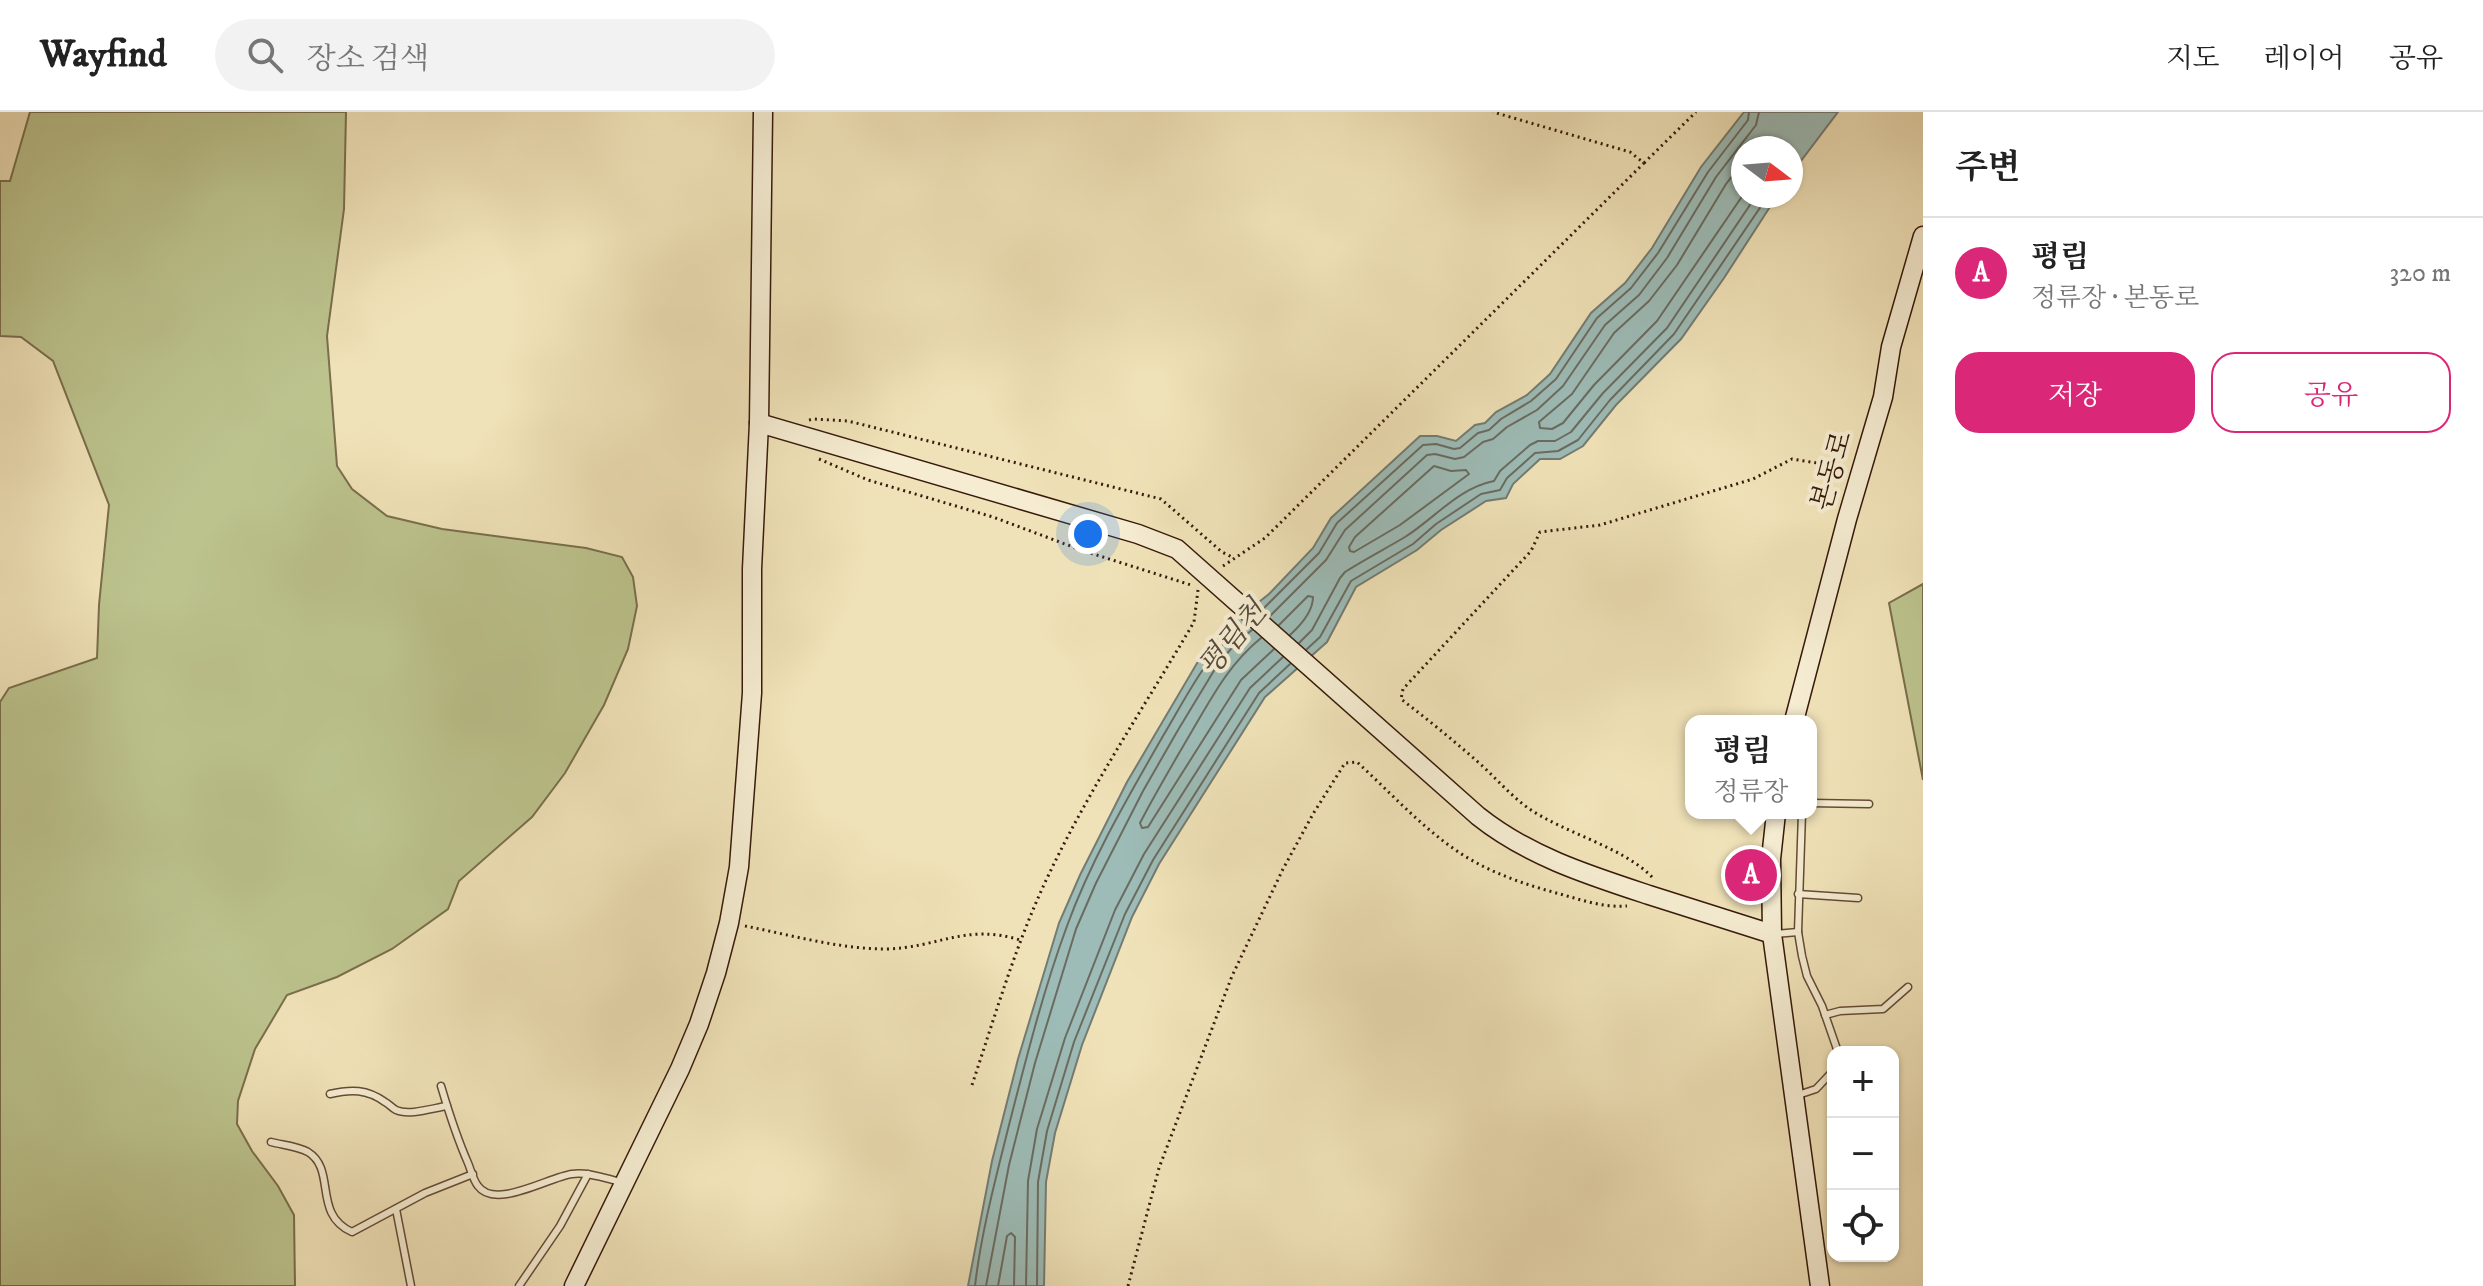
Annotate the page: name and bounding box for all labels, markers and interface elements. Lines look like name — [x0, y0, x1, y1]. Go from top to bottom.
search box — [215, 19, 775, 91]
text: Wayfind — [40, 31, 167, 79]
icon: search — [243, 33, 287, 77]
text: 장소 검색 — [307, 41, 429, 78]
text: 지도 — [2166, 41, 2220, 76]
text: 레이어 — [2264, 41, 2345, 76]
text: 공유 — [2389, 41, 2443, 76]
north arrow — [1731, 136, 1803, 208]
text: 주변 — [1955, 147, 2021, 189]
text: 평림 — [2031, 239, 2089, 276]
text: A — [1973, 257, 1989, 290]
text: 320 m — [2389, 257, 2451, 290]
text: 정류장 · 본동로 — [2031, 282, 2199, 315]
button: 저장 — [1955, 352, 2195, 433]
button: 공유 — [2211, 352, 2451, 433]
street label: 본동로 — [1804, 427, 1860, 515]
your location — [1068, 514, 1108, 554]
water label: 평림천 — [1191, 592, 1276, 684]
popup — [1685, 715, 1817, 819]
text: 평림 — [1713, 733, 1771, 770]
text: 정류장 — [1713, 776, 1789, 809]
pin: A — [1725, 845, 1777, 905]
map controls — [1827, 1046, 1899, 1262]
button: + — [1827, 1046, 1899, 1118]
button: − — [1827, 1118, 1899, 1190]
button: locate — [1827, 1190, 1899, 1262]

